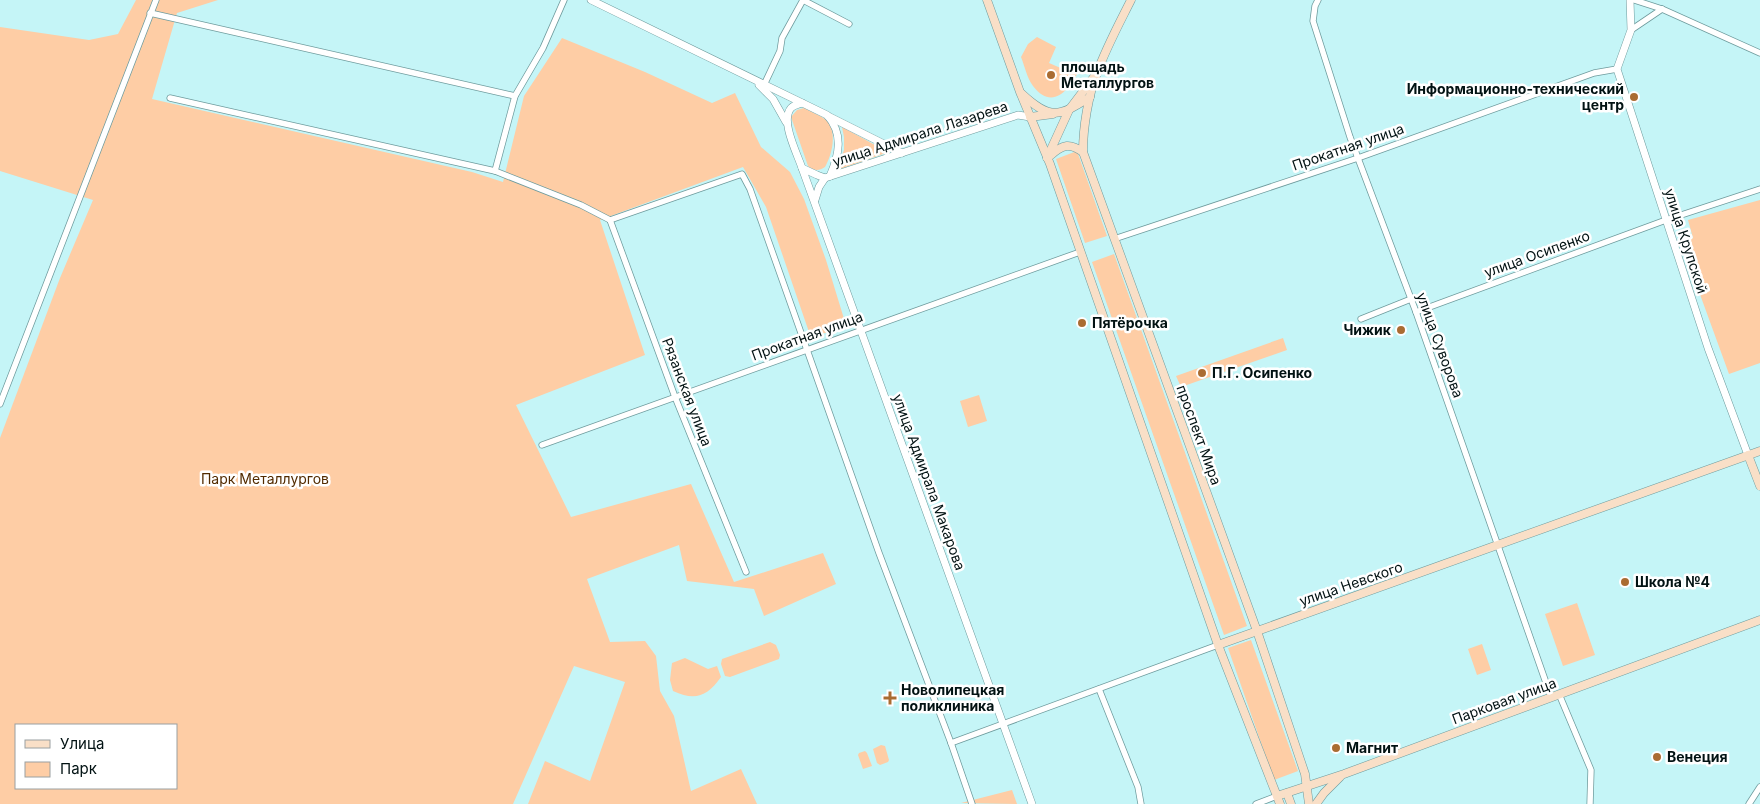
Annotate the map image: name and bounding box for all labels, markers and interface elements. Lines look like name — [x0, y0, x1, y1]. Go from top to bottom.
place label: площадь Металлургов — [1061, 58, 1154, 91]
marker: площадь Металлургов — [1045, 69, 1057, 81]
place label: Информационно-технический центр — [1407, 80, 1624, 113]
marker: Информационно-технический центр — [1628, 91, 1640, 103]
street label: улица Адмирала Лазарева — [830, 97, 1010, 170]
street label: Прокатная улица — [1290, 119, 1406, 174]
street label: улица Крупской — [1661, 186, 1711, 296]
street label: улица Осипенко — [1482, 227, 1592, 281]
street label: улица Суворова — [1414, 290, 1467, 400]
street label: Прокатная улица — [749, 308, 865, 364]
place label: Пятёрочка — [1092, 314, 1168, 331]
marker: Пятёрочка — [1076, 317, 1088, 329]
place label: Чижик — [1343, 321, 1392, 338]
marker: Чижик — [1395, 324, 1407, 336]
street label: Рязанская улица — [659, 335, 716, 448]
place label: П.Г. Осипенко — [1212, 364, 1313, 381]
marker: П.Г. Осипенко — [1196, 367, 1208, 379]
street label: проспект Мира — [1174, 383, 1225, 487]
street label: улица Адмирала Макарова — [890, 391, 969, 572]
park label: Парк Металлургов — [201, 470, 329, 487]
street label: улица Невского — [1297, 558, 1405, 609]
place label: Школа №4 — [1635, 573, 1710, 590]
marker: Школа №4 — [1619, 576, 1631, 588]
street label: Парковая улица — [1449, 674, 1558, 727]
place label: Новолипецкая поликлиника — [901, 681, 1004, 714]
marker: Новолипецкая поликлиника — [883, 691, 897, 705]
legend — [15, 724, 178, 789]
text: Улица — [60, 734, 104, 753]
place label: Магнит — [1346, 739, 1398, 756]
marker: Магнит — [1330, 742, 1342, 754]
place label: Венеция — [1667, 748, 1728, 765]
marker: Венеция — [1651, 751, 1663, 763]
text: Парк — [60, 759, 97, 778]

